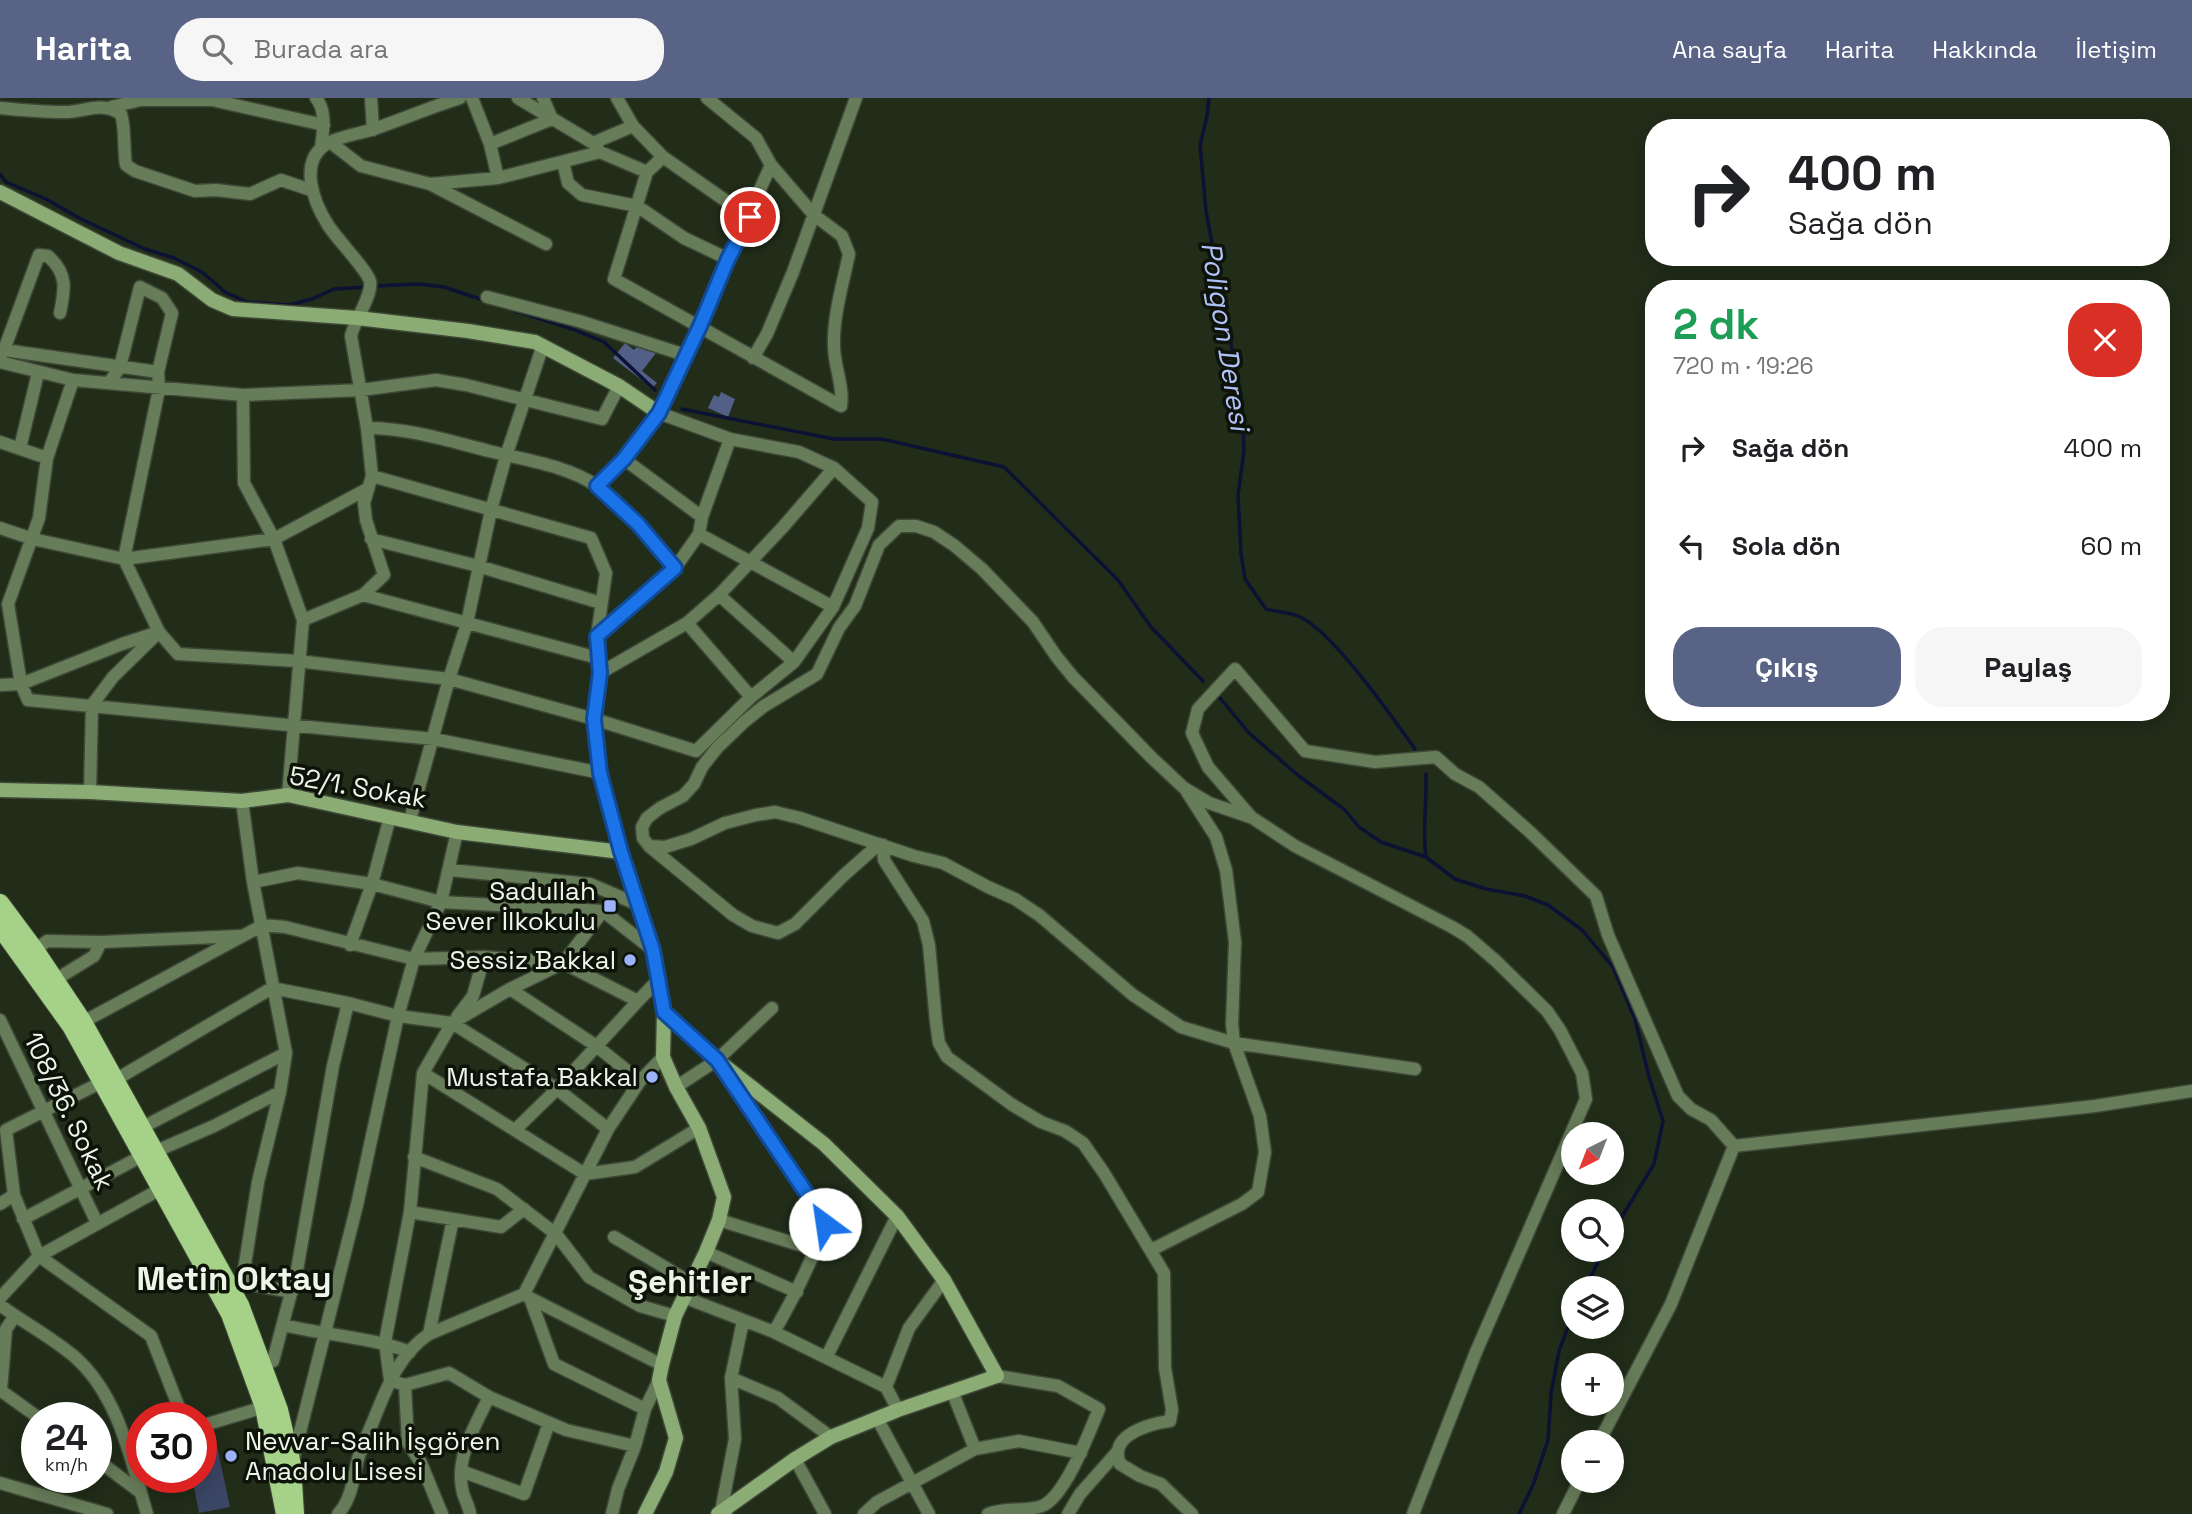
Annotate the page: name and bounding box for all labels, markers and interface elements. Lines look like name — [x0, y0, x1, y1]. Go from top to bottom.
search box — [174, 18, 664, 81]
text: Harita — [35, 28, 132, 70]
icon: search — [198, 30, 236, 68]
text: Burada ara — [254, 32, 388, 66]
text: Ana sayfa — [1672, 34, 1787, 65]
text: Harita — [1825, 34, 1894, 65]
text: Hakkında — [1932, 34, 2037, 65]
text: İletişim — [2075, 34, 2157, 65]
text: 400 m — [1788, 142, 1937, 204]
icon: right — [1673, 147, 1764, 238]
pin — [720, 187, 780, 247]
icon: arrive — [731, 198, 769, 236]
text: Sağa dön — [1788, 203, 1933, 243]
water label: Poligon Deresi — [1193, 239, 1259, 436]
text: 2 dk — [1673, 298, 1759, 351]
button: close — [2068, 303, 2142, 377]
text: 720 m · 19:26 — [1673, 351, 1814, 381]
icon: right — [1673, 429, 1711, 467]
text: Sağa dön — [1732, 431, 1849, 465]
text: 400 m — [2063, 431, 2142, 465]
icon: left — [1673, 527, 1711, 565]
text: Sola dön — [1732, 529, 1841, 563]
text: 60 m — [2080, 529, 2142, 563]
button: Çıkış — [1673, 627, 1901, 707]
button: Paylaş — [1915, 627, 2142, 707]
street label: 52/1. Sokak — [287, 758, 429, 816]
place label: Sadullah Sever İlkokulu — [426, 874, 596, 938]
marker: Sadullah Sever İlkokulu — [602, 898, 618, 914]
place label: Sessiz Bakkal — [450, 943, 616, 977]
marker: Sessiz Bakkal — [622, 952, 638, 968]
street label: 108/36. Sokak — [16, 1026, 122, 1196]
place label: Mustafa Bakkal — [446, 1060, 638, 1094]
marker: Mustafa Bakkal — [644, 1069, 660, 1085]
north arrow — [1561, 1122, 1624, 1185]
map controls — [1561, 1122, 1624, 1493]
position arrow — [788, 1187, 862, 1261]
button: search — [1561, 1199, 1624, 1262]
district label: Metin Oktay — [136, 1258, 332, 1300]
district label: Şehitler — [628, 1261, 752, 1303]
button: layers — [1561, 1276, 1624, 1339]
button: + — [1561, 1353, 1624, 1416]
speed limit sign: 30 — [126, 1402, 217, 1493]
text: 24 — [45, 1416, 88, 1460]
place label: Nevvar-Salih İşgören Anadolu Lisesi — [245, 1424, 501, 1488]
button: − — [1561, 1430, 1624, 1493]
marker: Nevvar-Salih İşgören Anadolu Lisesi — [223, 1448, 239, 1464]
text: km/h — [45, 1453, 88, 1476]

